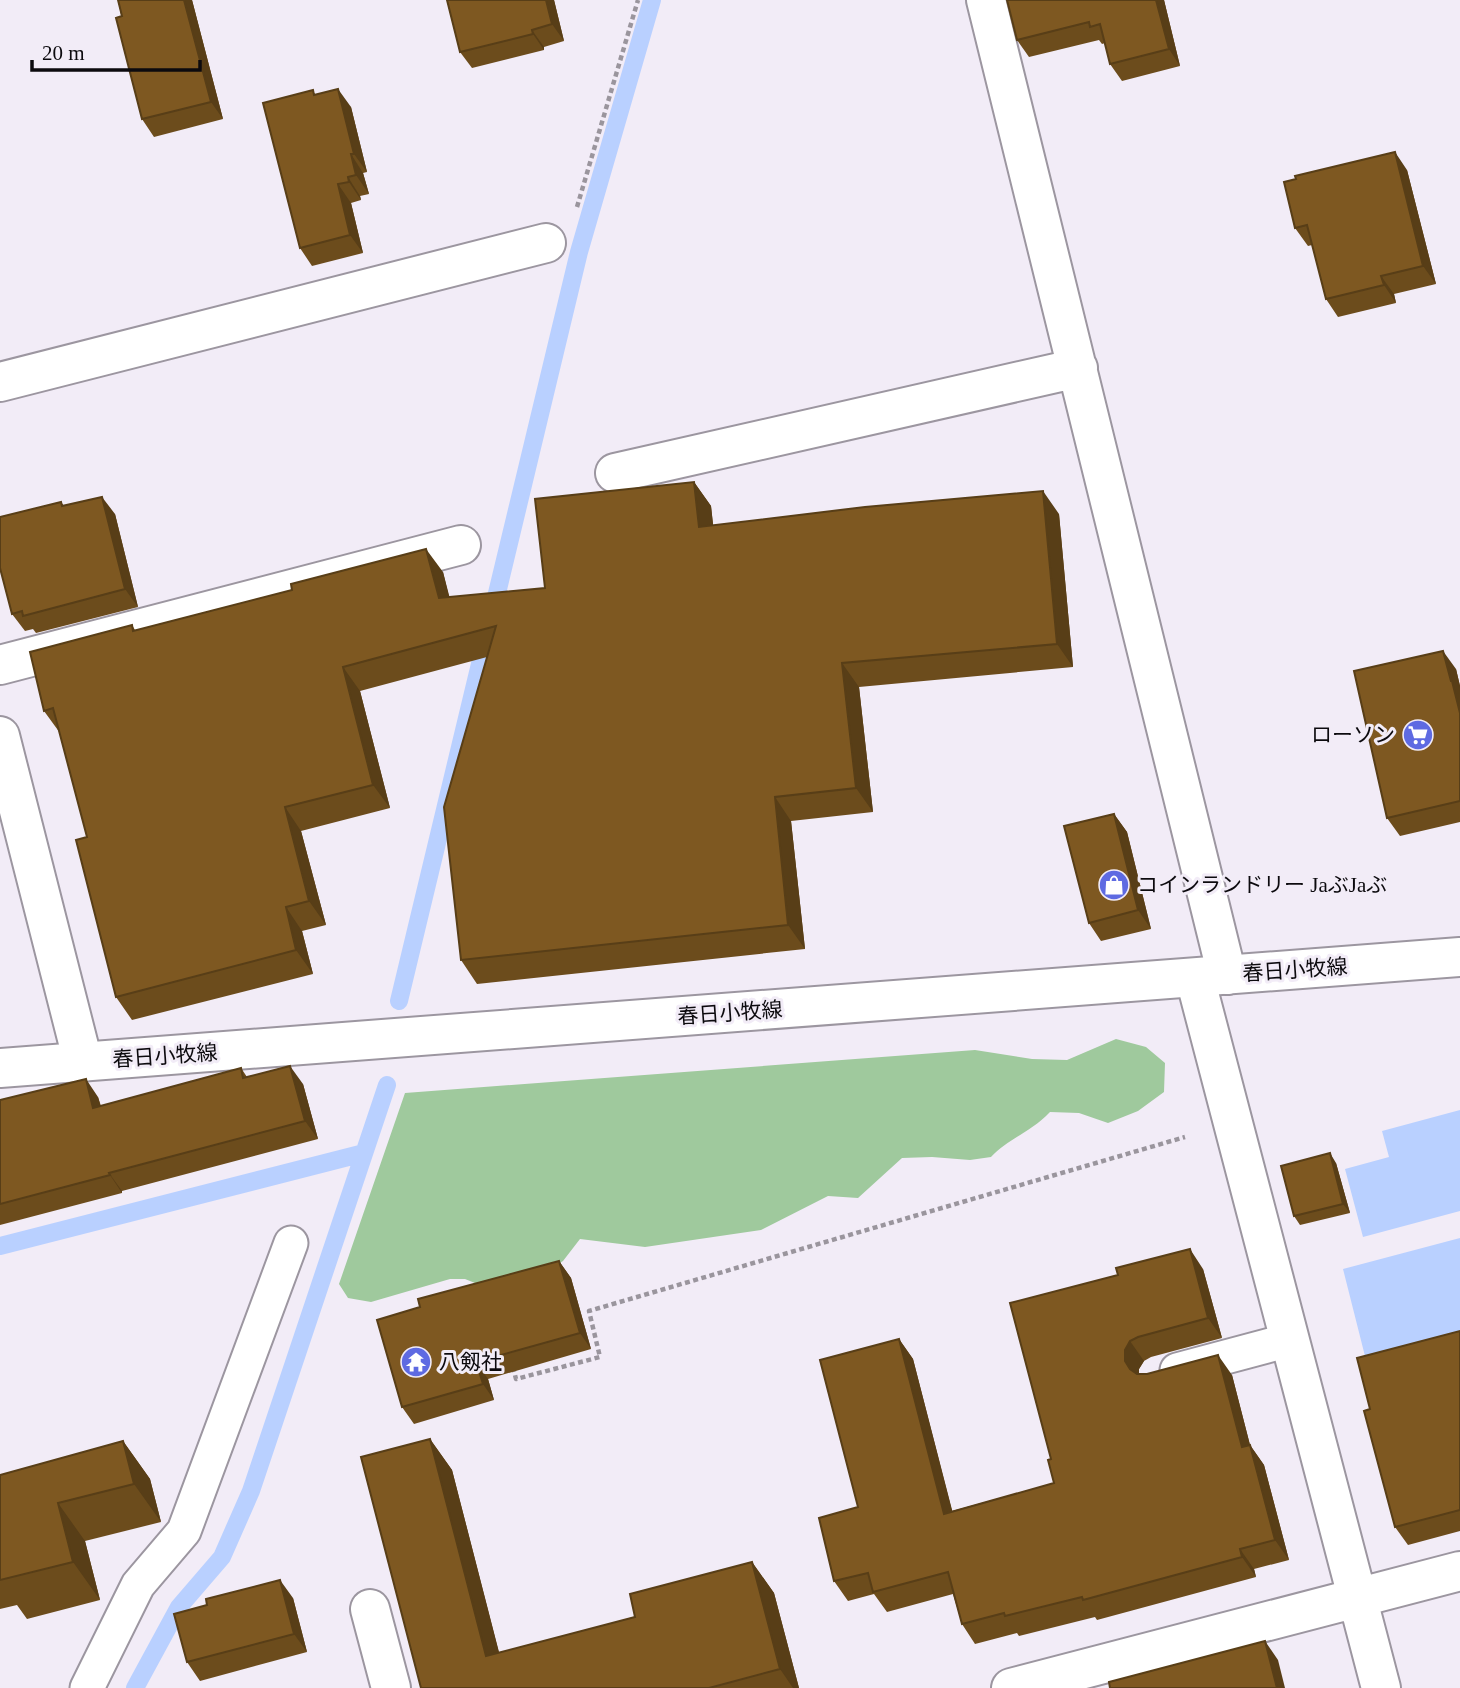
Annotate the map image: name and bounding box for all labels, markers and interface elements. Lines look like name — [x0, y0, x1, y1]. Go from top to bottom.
scale bar — [32, 28, 200, 72]
text: 20 m — [42, 41, 85, 65]
supermarket icon: ローソン — [1401, 718, 1435, 752]
place label: ローソン — [1311, 723, 1395, 747]
shop icon: コインランドリー JaぶJaぶ — [1097, 868, 1131, 902]
place label: コインランドリー JaぶJaぶ — [1137, 873, 1387, 897]
street label: 春日小牧線 — [1242, 954, 1348, 986]
street label: 春日小牧線 — [677, 997, 783, 1029]
street label: 春日小牧線 — [112, 1040, 218, 1072]
temple icon: 八剱社 — [399, 1345, 433, 1379]
place label: 八剱社 — [439, 1350, 502, 1374]

